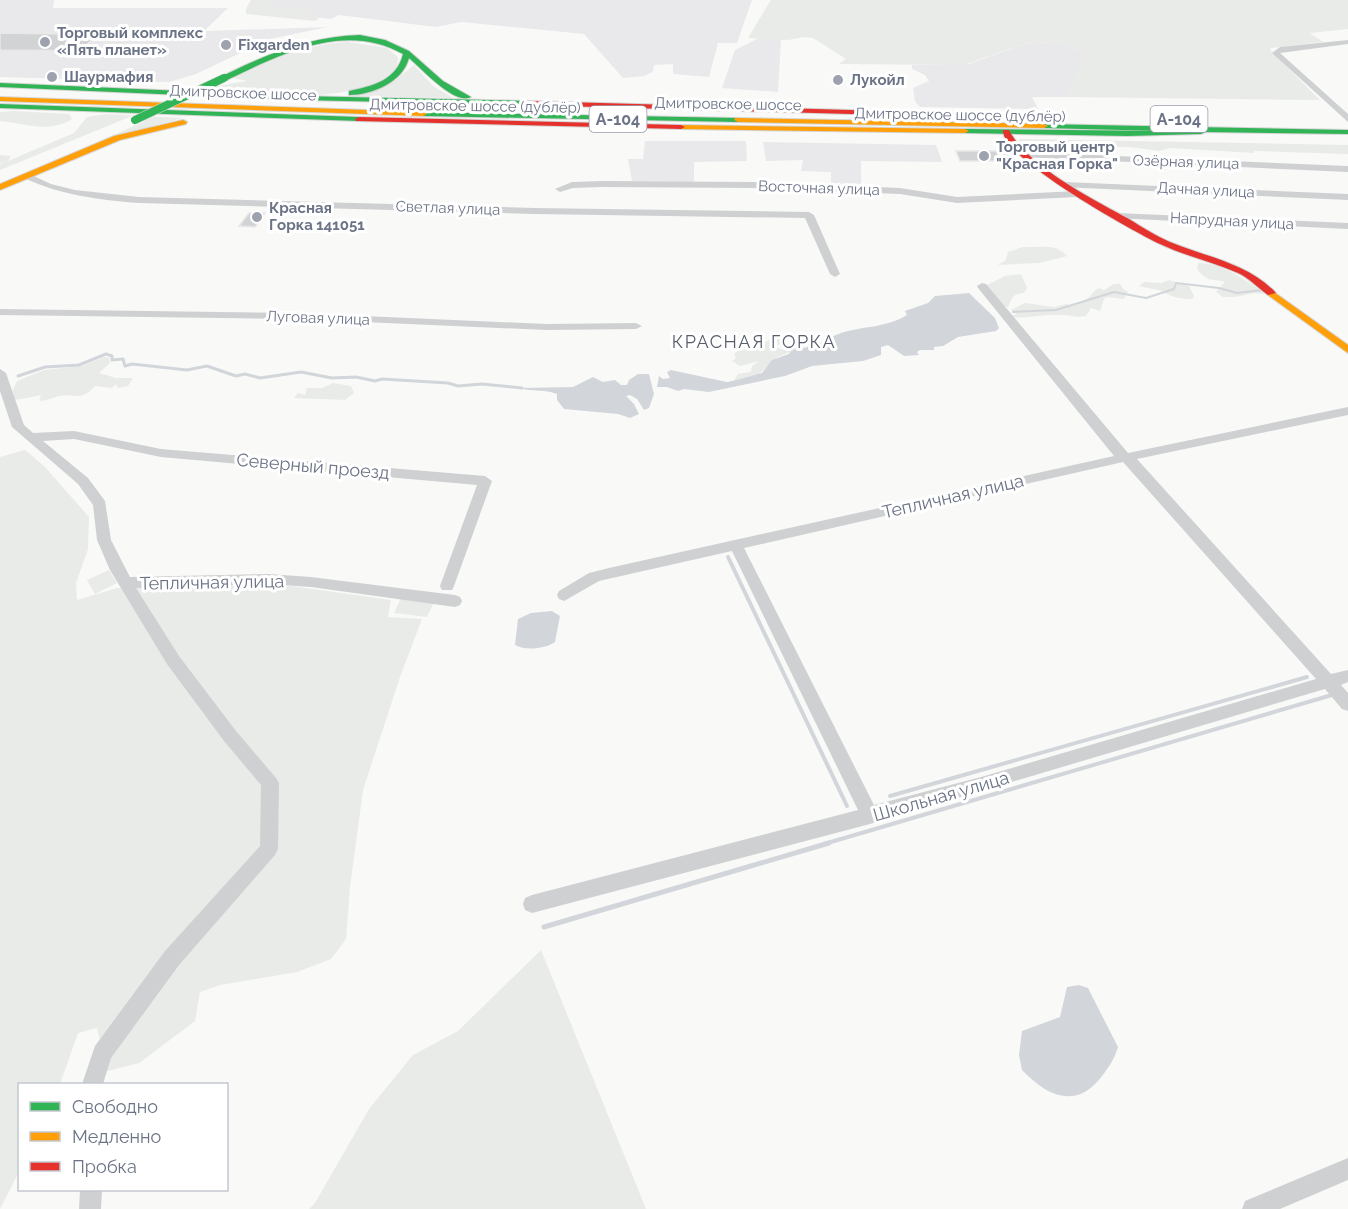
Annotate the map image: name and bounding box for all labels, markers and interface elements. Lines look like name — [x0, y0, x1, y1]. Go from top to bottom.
place label: Торговый комплекс «Пять планет» — [57, 24, 204, 59]
marker: Торговый комплекс «Пять планет» — [38, 35, 52, 49]
place label: Fixgarden — [238, 36, 310, 54]
marker: Fixgarden — [219, 38, 233, 52]
place label: Шаурмафия — [64, 68, 153, 86]
marker: Шаурмафия — [45, 70, 59, 84]
place label: Лукойл — [850, 71, 905, 89]
marker: Лукойл — [831, 73, 845, 87]
street label: Дмитровское шоссе — [169, 81, 317, 105]
street label: Дмитровское шоссе — [654, 94, 802, 114]
street label: Дмитровское шоссе (дублёр) — [369, 95, 581, 117]
street label: Дмитровское шоссе (дублёр) — [854, 104, 1066, 126]
road number: А-104 — [590, 106, 646, 132]
road number: А-104 — [1150, 106, 1208, 132]
place label: Торговый центр "Красная Горка" — [996, 138, 1118, 173]
marker: Торговый центр "Красная Горка" — [977, 149, 991, 163]
street label: Озёрная улица — [1132, 151, 1240, 173]
street label: Восточная улица — [758, 177, 880, 199]
street label: Дачная улица — [1157, 178, 1255, 202]
street label: Светлая улица — [395, 197, 501, 219]
place label: Красная Горка 141051 — [269, 199, 365, 234]
street label: Напрудная улица — [1170, 209, 1294, 233]
marker: Красная Горка 141051 — [250, 210, 264, 224]
street label: Луговая улица — [266, 307, 370, 329]
district label: КРАСНАЯ ГОРКА — [672, 331, 836, 352]
street label: Северный проезд — [236, 449, 390, 483]
street label: Тепличная улица — [880, 470, 1026, 522]
street label: Тепличная улица — [140, 570, 284, 594]
street label: Школьная улица — [871, 767, 1011, 825]
legend — [18, 1083, 228, 1191]
text: Свободно — [72, 1096, 158, 1117]
text: Медленно — [72, 1126, 161, 1147]
text: Пробка — [72, 1156, 137, 1177]

